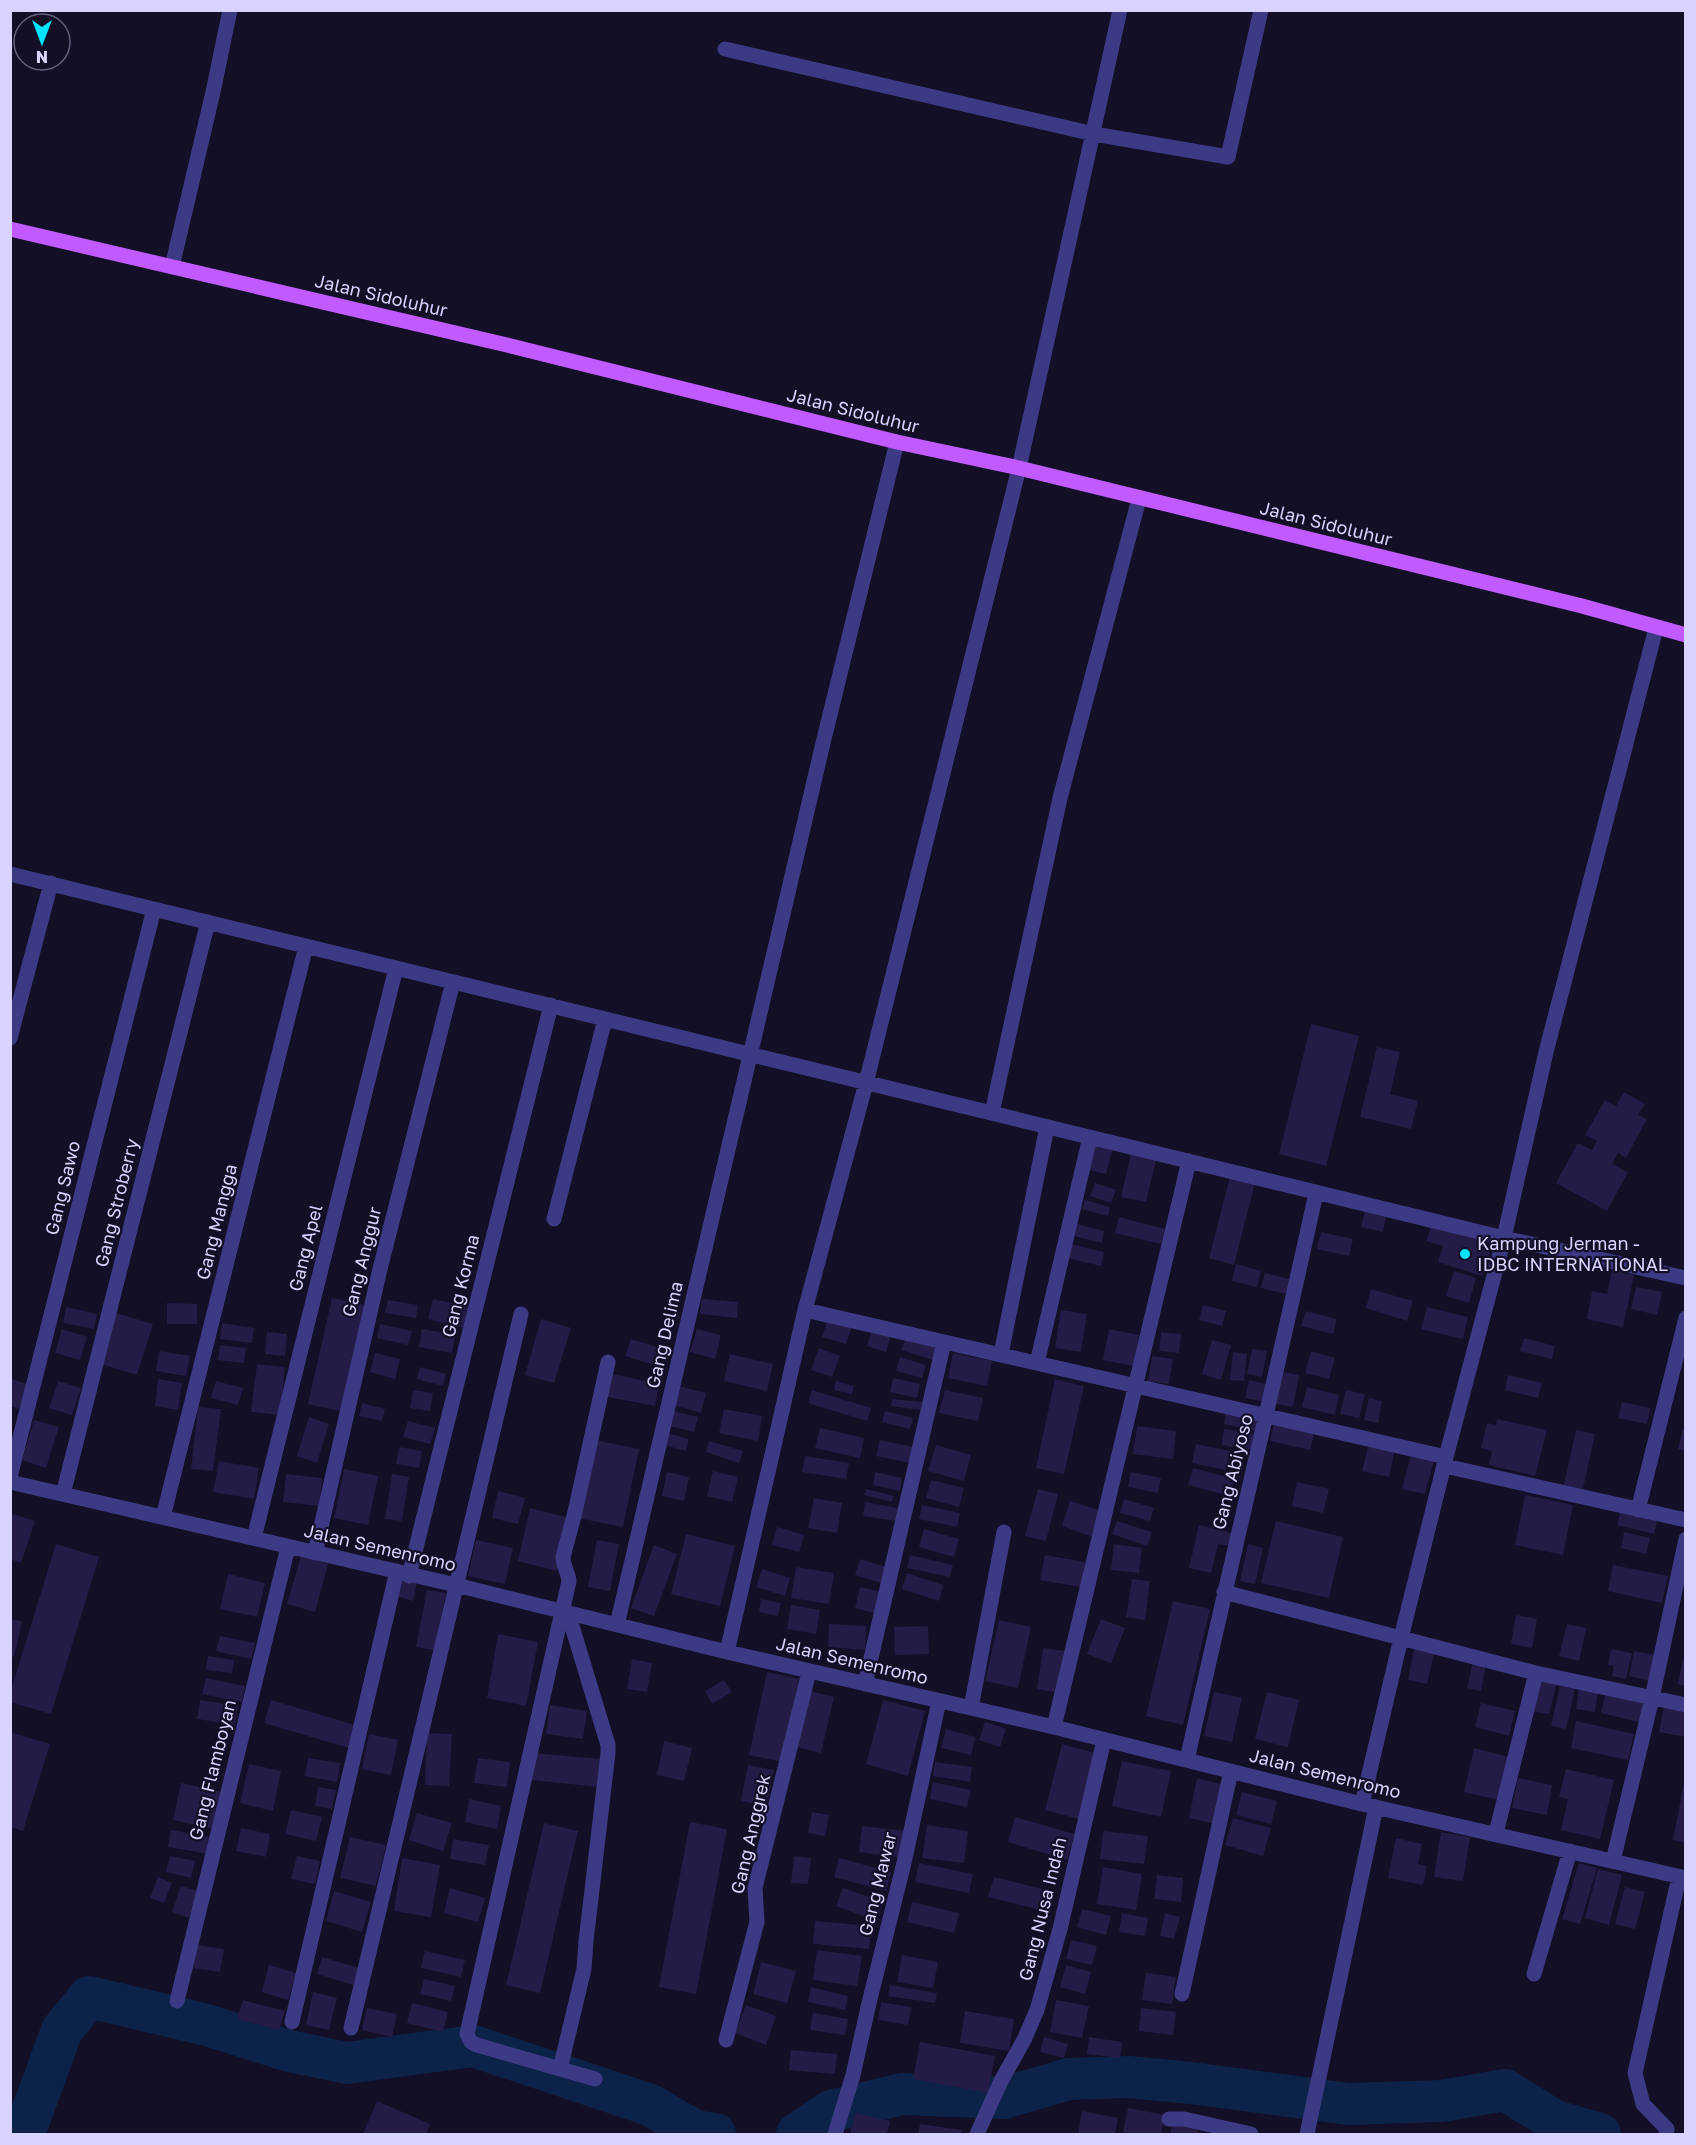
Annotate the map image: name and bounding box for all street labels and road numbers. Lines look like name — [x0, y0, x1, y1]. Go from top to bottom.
street label: Jalan Sidoluhur — [313, 269, 450, 321]
street label: Jalan Sidoluhur — [785, 383, 922, 437]
street label: Jalan Sidoluhur — [1258, 496, 1395, 550]
street label: Gang Stroberry — [89, 1136, 143, 1269]
street label: Gang Sawo — [40, 1138, 84, 1237]
street label: Gang Mangga — [191, 1162, 241, 1282]
street label: Gang Apel — [284, 1202, 327, 1294]
street label: Gang Anggur — [337, 1204, 385, 1319]
street label: Gang Korma — [437, 1232, 483, 1340]
street label: Gang Delima — [641, 1279, 687, 1390]
street label: Gang Abiyoso — [1207, 1412, 1257, 1532]
street label: Jalan Semenromo — [302, 1519, 458, 1575]
street label: Jalan Semenromo — [774, 1632, 930, 1688]
street label: Gang Flamboyan — [184, 1697, 240, 1842]
street label: Jalan Semenromo — [1247, 1744, 1403, 1803]
street label: Gang Anggrek — [726, 1772, 774, 1896]
street label: Gang Mawar — [853, 1829, 901, 1938]
street label: Gang Nusa Indah — [1014, 1835, 1071, 1983]

